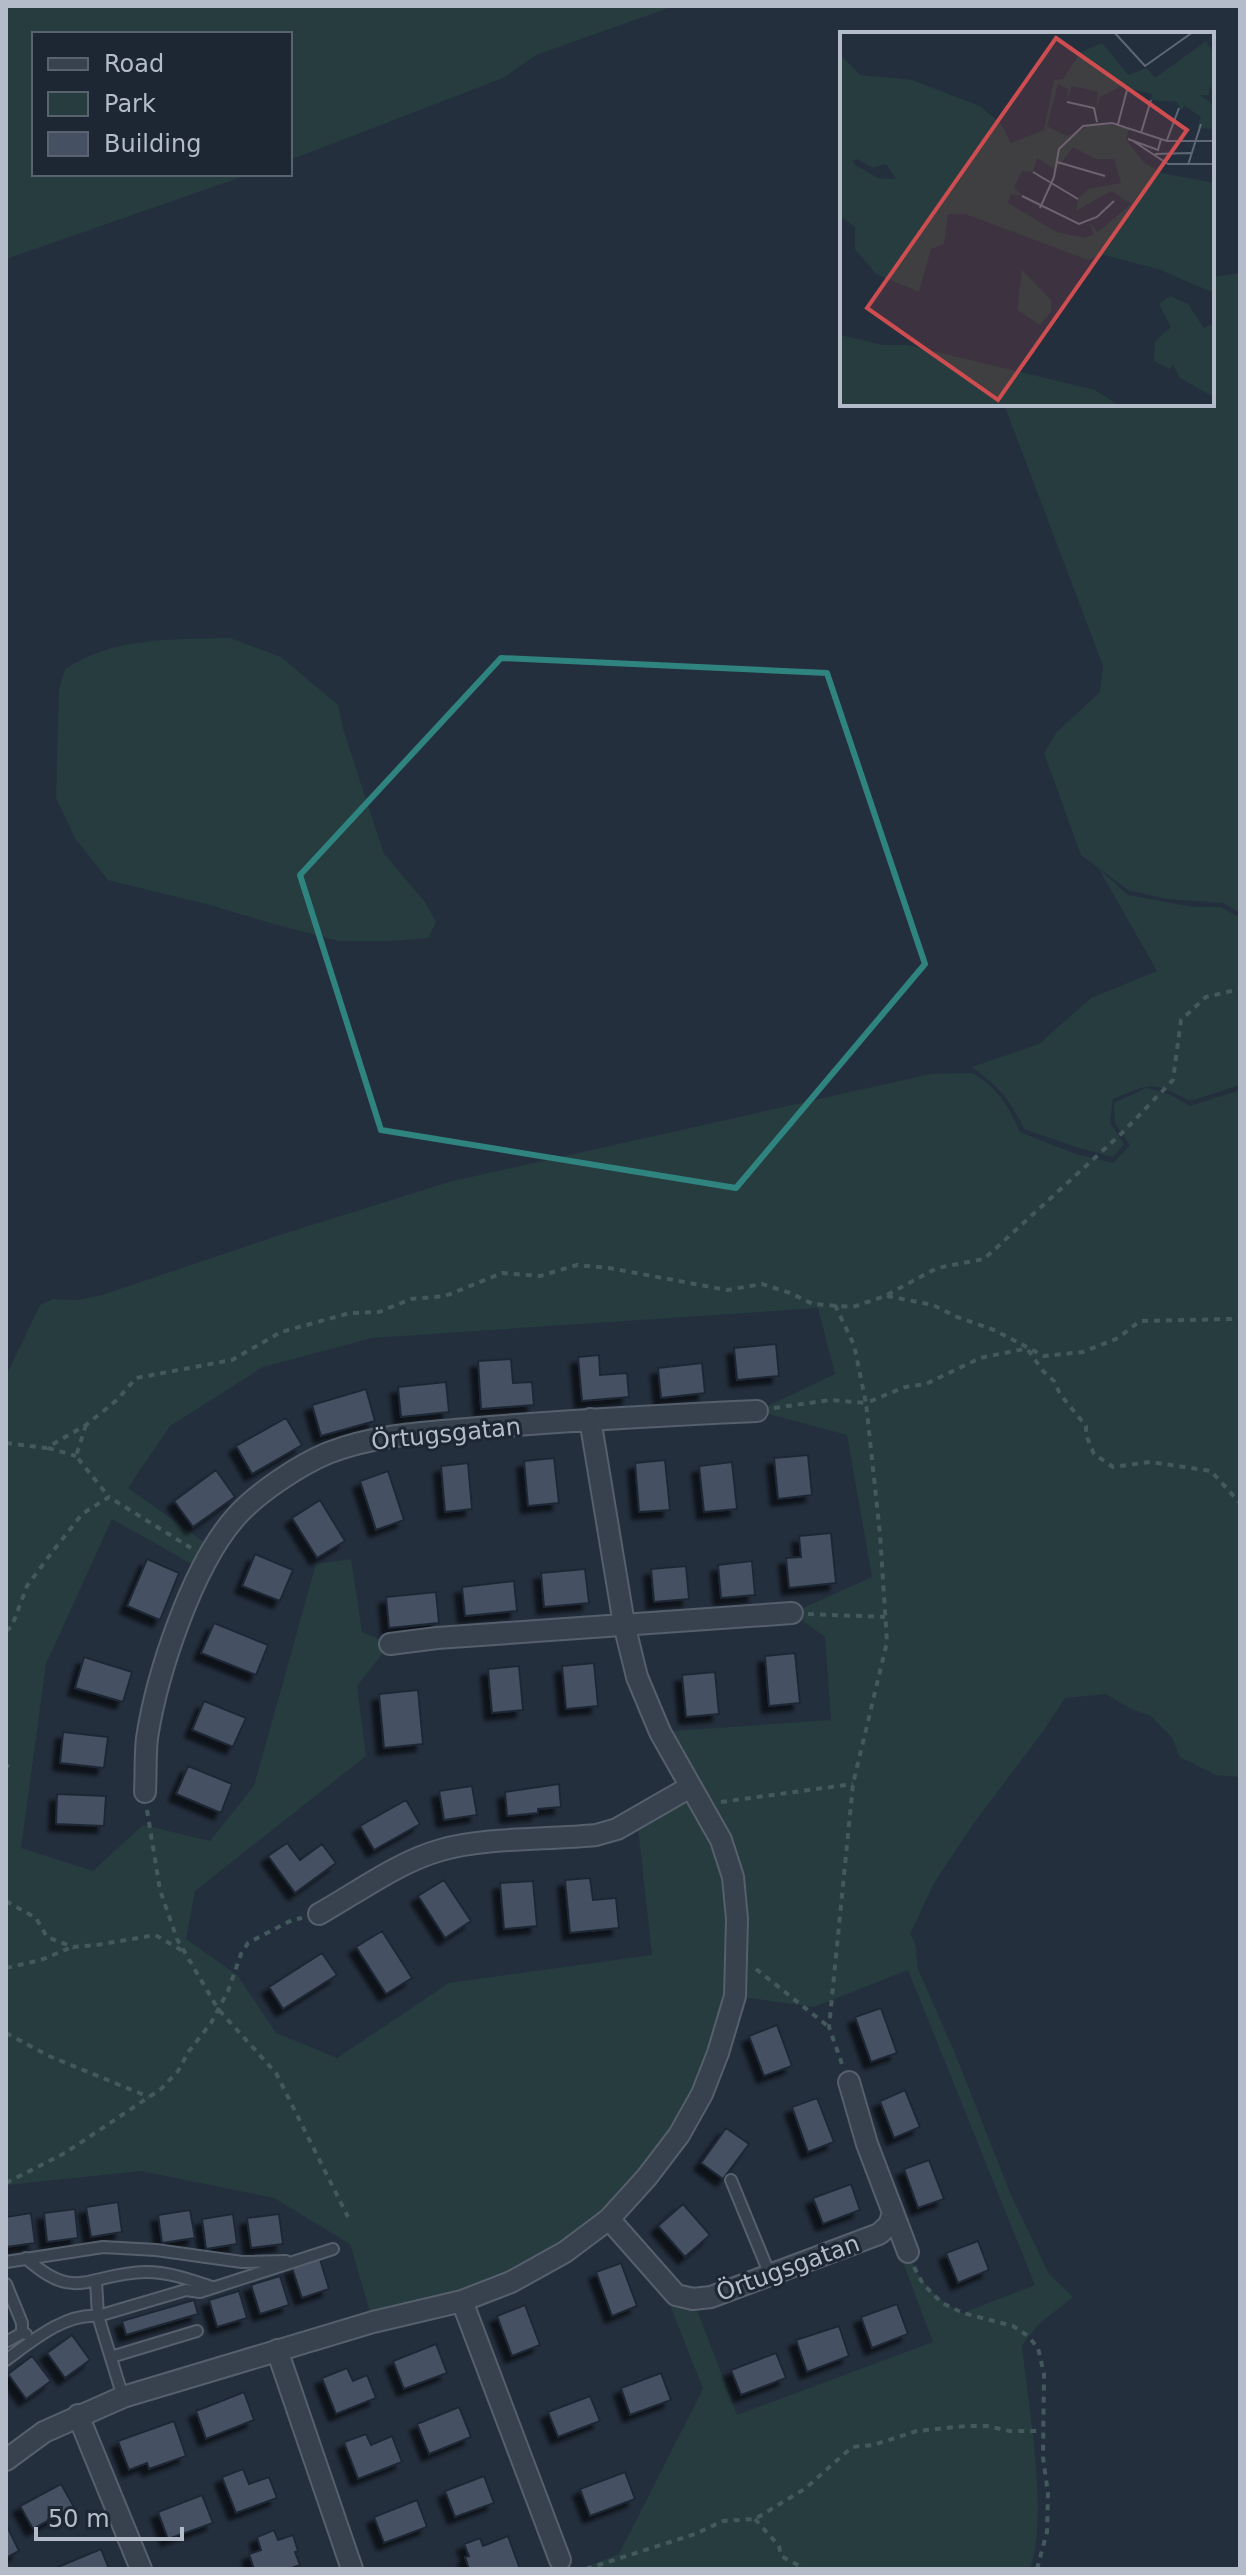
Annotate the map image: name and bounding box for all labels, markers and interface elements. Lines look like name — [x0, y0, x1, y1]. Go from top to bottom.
legend — [32, 32, 292, 176]
inset map — [840, 32, 1214, 406]
text: Road — [104, 50, 164, 78]
text: Park — [104, 90, 156, 118]
text: Building — [104, 130, 201, 158]
street label: Örtugsgatan — [370, 1411, 522, 1456]
street label: Örtugsgatan — [712, 2228, 863, 2307]
scale bar — [36, 2491, 182, 2541]
text: 50 m — [48, 2505, 110, 2533]

